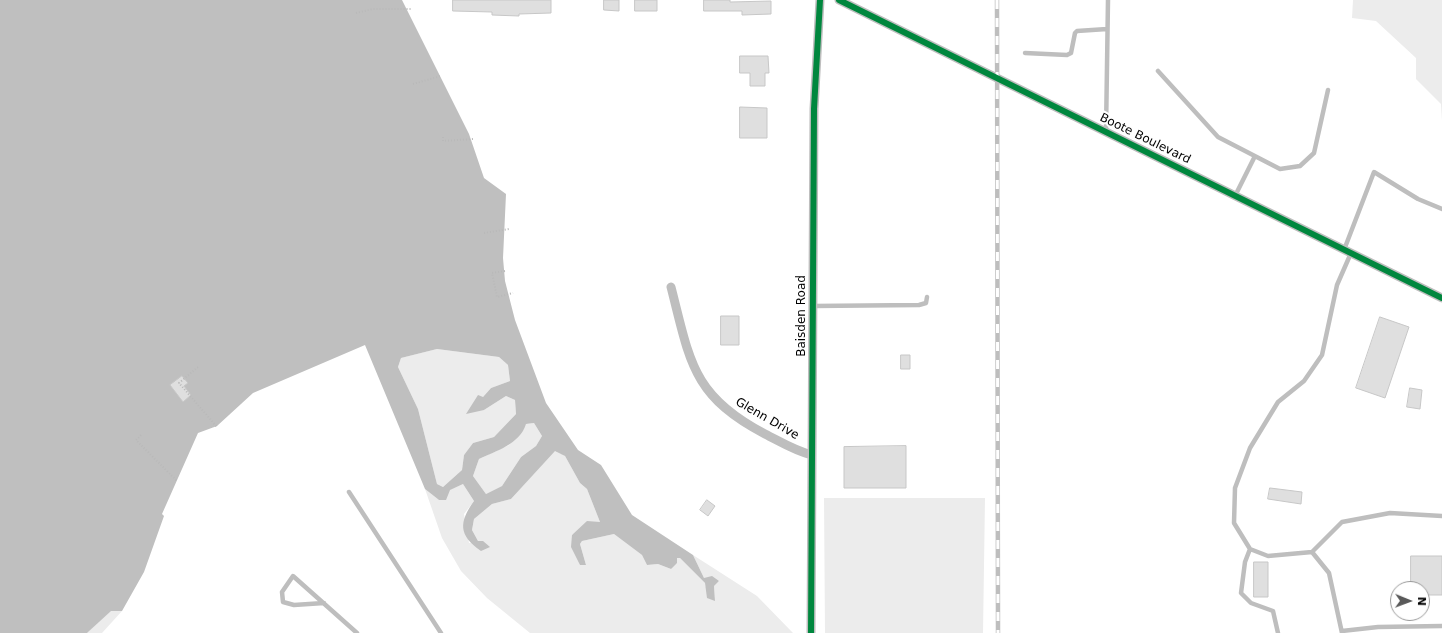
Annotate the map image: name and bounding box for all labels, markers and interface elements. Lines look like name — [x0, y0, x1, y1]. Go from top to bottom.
street label: Boote Boulevard — [1097, 111, 1193, 167]
street label: Baisden Road — [795, 275, 809, 357]
street label: Glenn Drive — [733, 395, 801, 443]
north arrow — [1390, 581, 1430, 621]
text: N — [1415, 596, 1428, 606]

